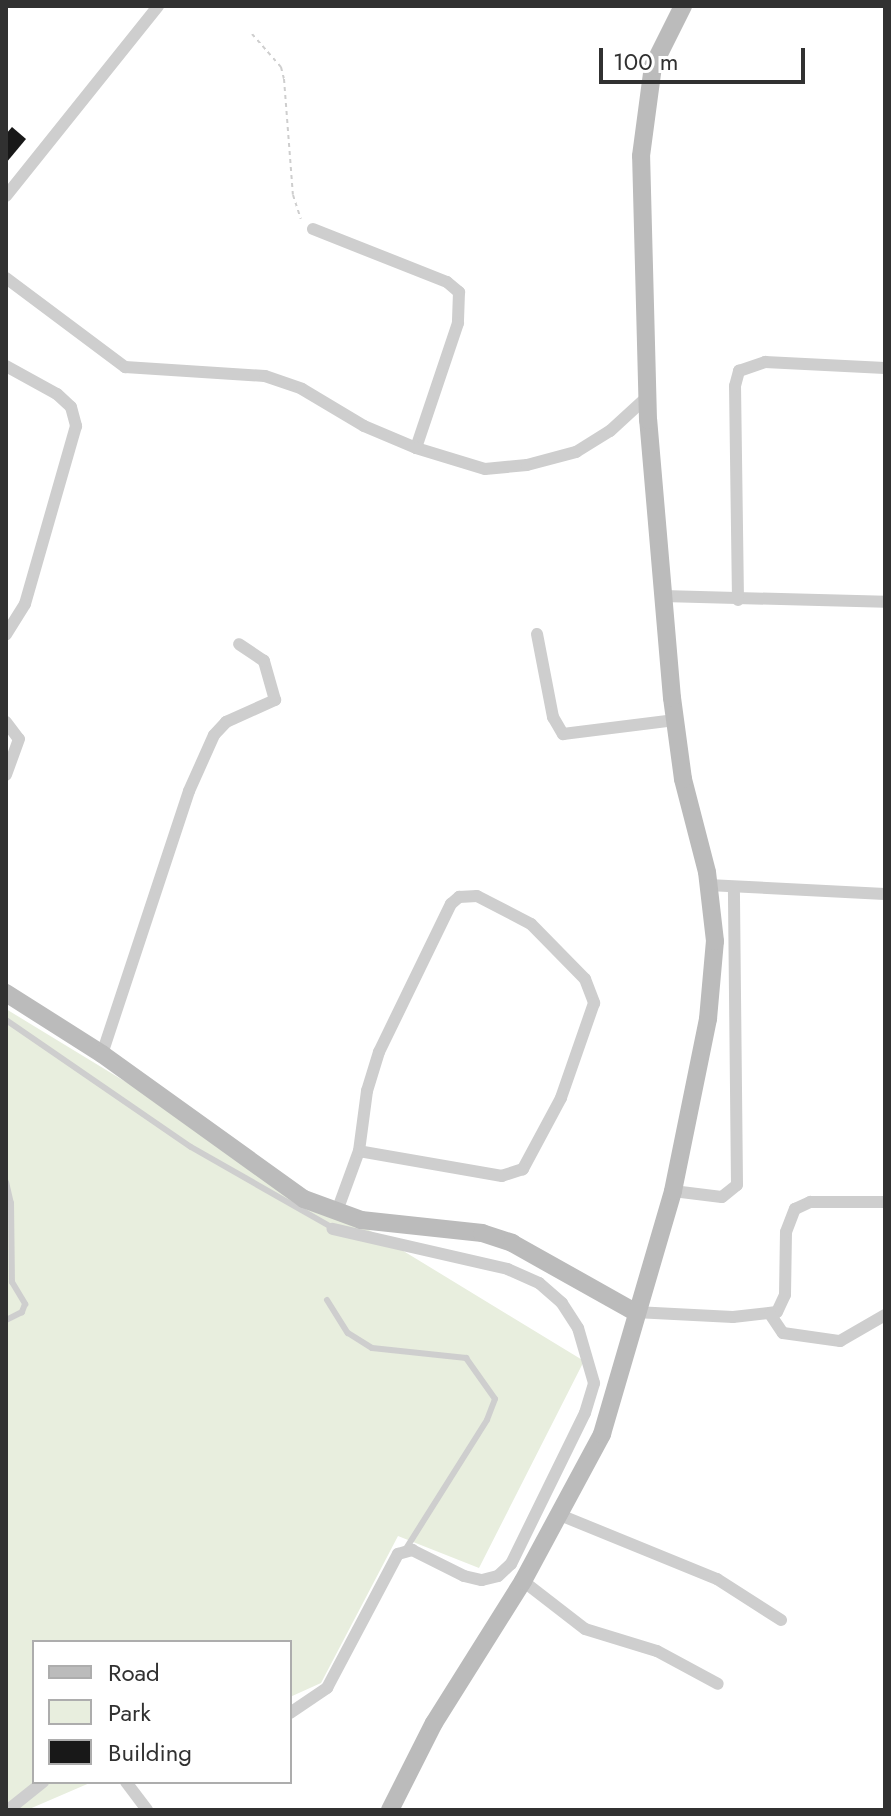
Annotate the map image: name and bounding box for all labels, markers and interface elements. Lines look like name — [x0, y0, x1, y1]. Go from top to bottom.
scale bar — [603, 32, 809, 82]
text: 100 m — [613, 44, 679, 79]
legend — [32, 1640, 292, 1784]
text: Road — [108, 1655, 160, 1690]
text: Park — [108, 1695, 151, 1730]
text: Building — [108, 1735, 192, 1770]

